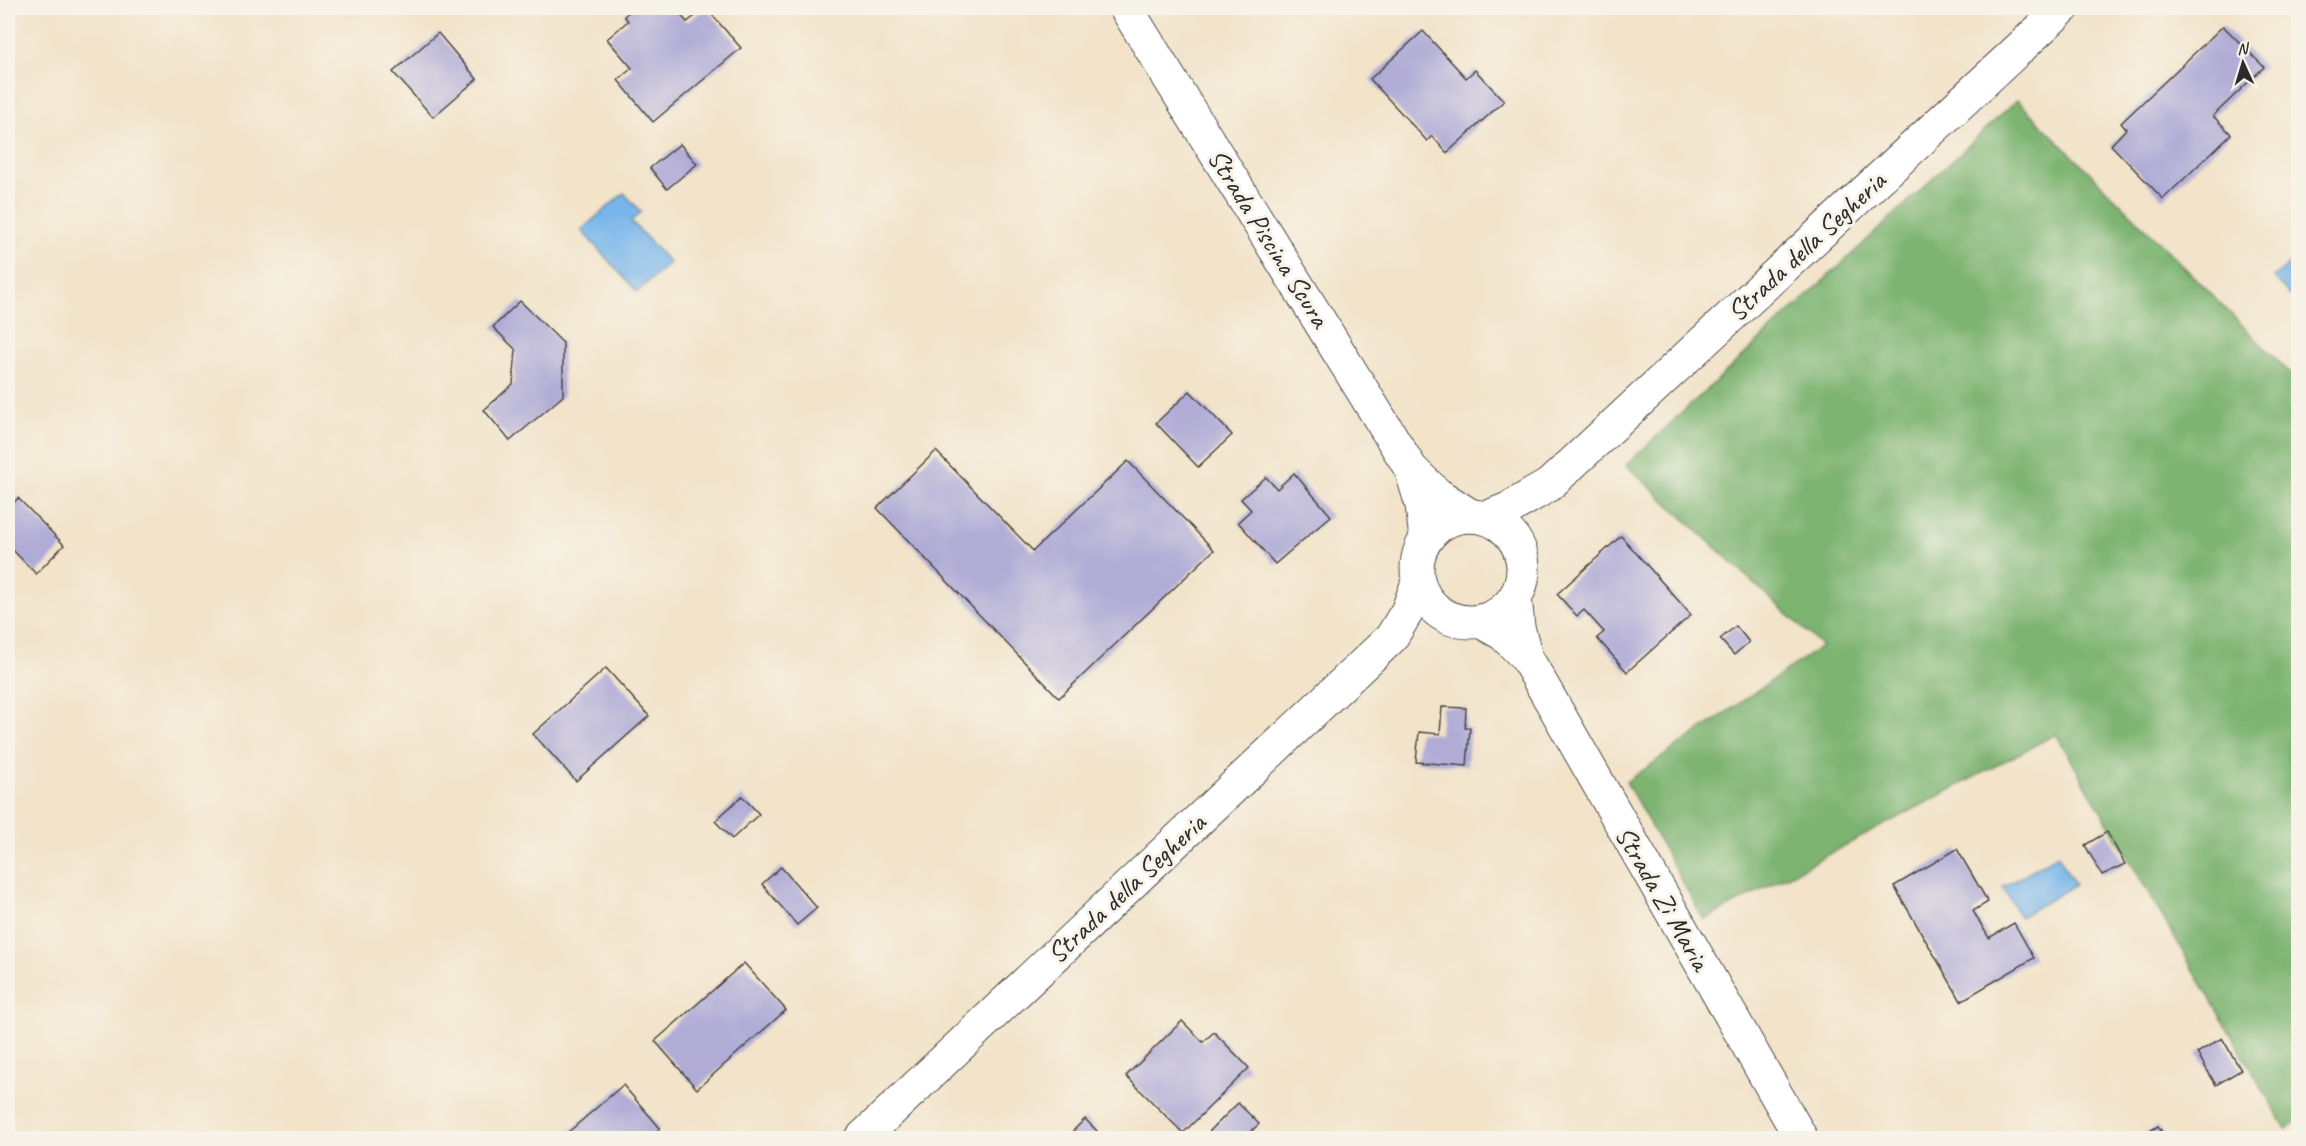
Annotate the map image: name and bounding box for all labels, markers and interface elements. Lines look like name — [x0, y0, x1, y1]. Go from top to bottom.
north arrow — [2213, 33, 2273, 93]
text: N — [2236, 38, 2251, 59]
street label: Strada Piscina Scura — [1200, 142, 1339, 335]
street label: Strada della Segheria — [1719, 162, 1894, 328]
street label: Strada della Segheria — [1039, 804, 1214, 970]
street label: Strada Zi Maria — [1608, 820, 1720, 978]

